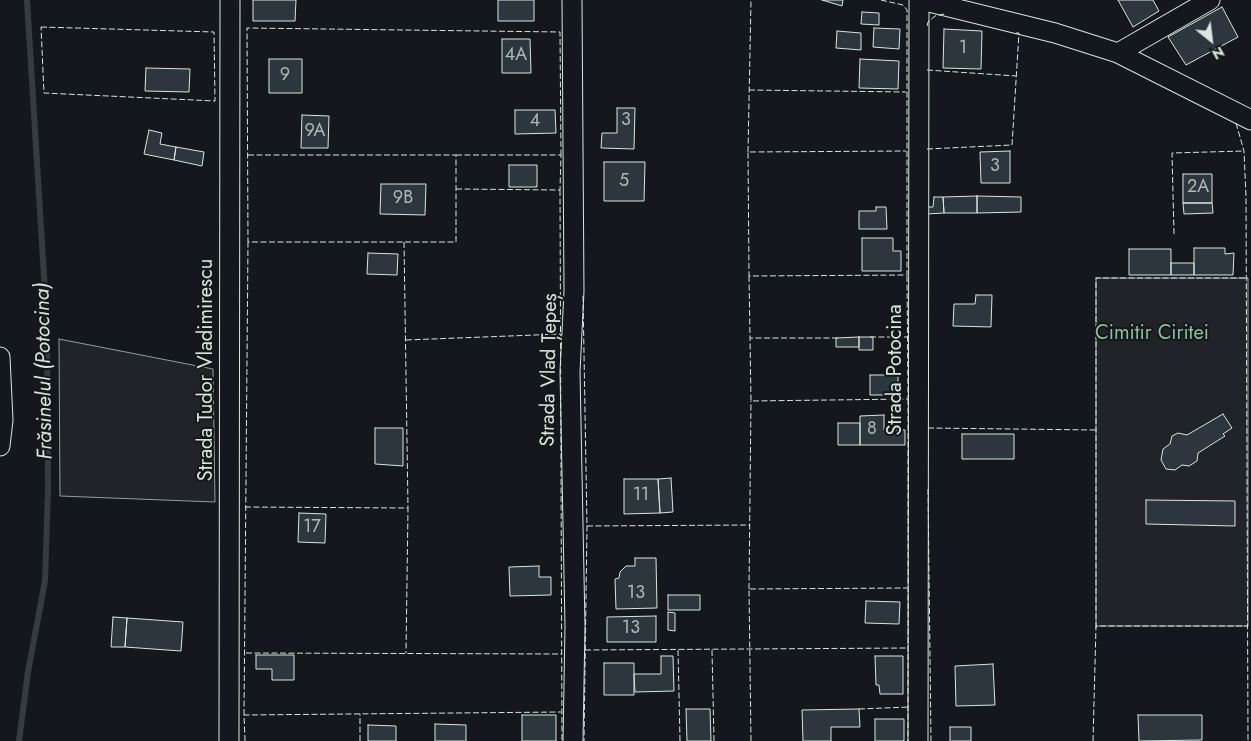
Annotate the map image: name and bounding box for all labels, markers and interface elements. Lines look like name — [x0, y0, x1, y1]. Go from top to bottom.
north arrow — [1186, 15, 1236, 65]
house number: 1 — [959, 38, 967, 60]
text: N — [1209, 42, 1228, 65]
house number: 4A — [505, 45, 527, 67]
house number: 9 — [280, 65, 290, 87]
house number: 3 — [621, 110, 631, 132]
house number: 4 — [530, 111, 540, 133]
house number: 9A — [305, 121, 325, 143]
house number: 3 — [990, 156, 1000, 178]
house number: 5 — [619, 171, 629, 193]
house number: 2A — [1187, 177, 1209, 199]
house number: 9B — [393, 188, 413, 210]
street label: Strada Tudor Vladimirescu — [195, 259, 219, 481]
water label: Frăsinelul (Potocina) — [31, 282, 59, 460]
street label: Strada Vlad Țepeș — [537, 293, 563, 447]
street label: Strada Potocina — [884, 304, 908, 436]
park label: Cimitir Ciritei — [1095, 322, 1209, 346]
house number: 8 — [867, 419, 877, 441]
house number: 11 — [633, 485, 649, 507]
house number: 17 — [303, 517, 321, 539]
house number: 13 — [627, 583, 645, 605]
house number: 13 — [622, 618, 640, 640]

